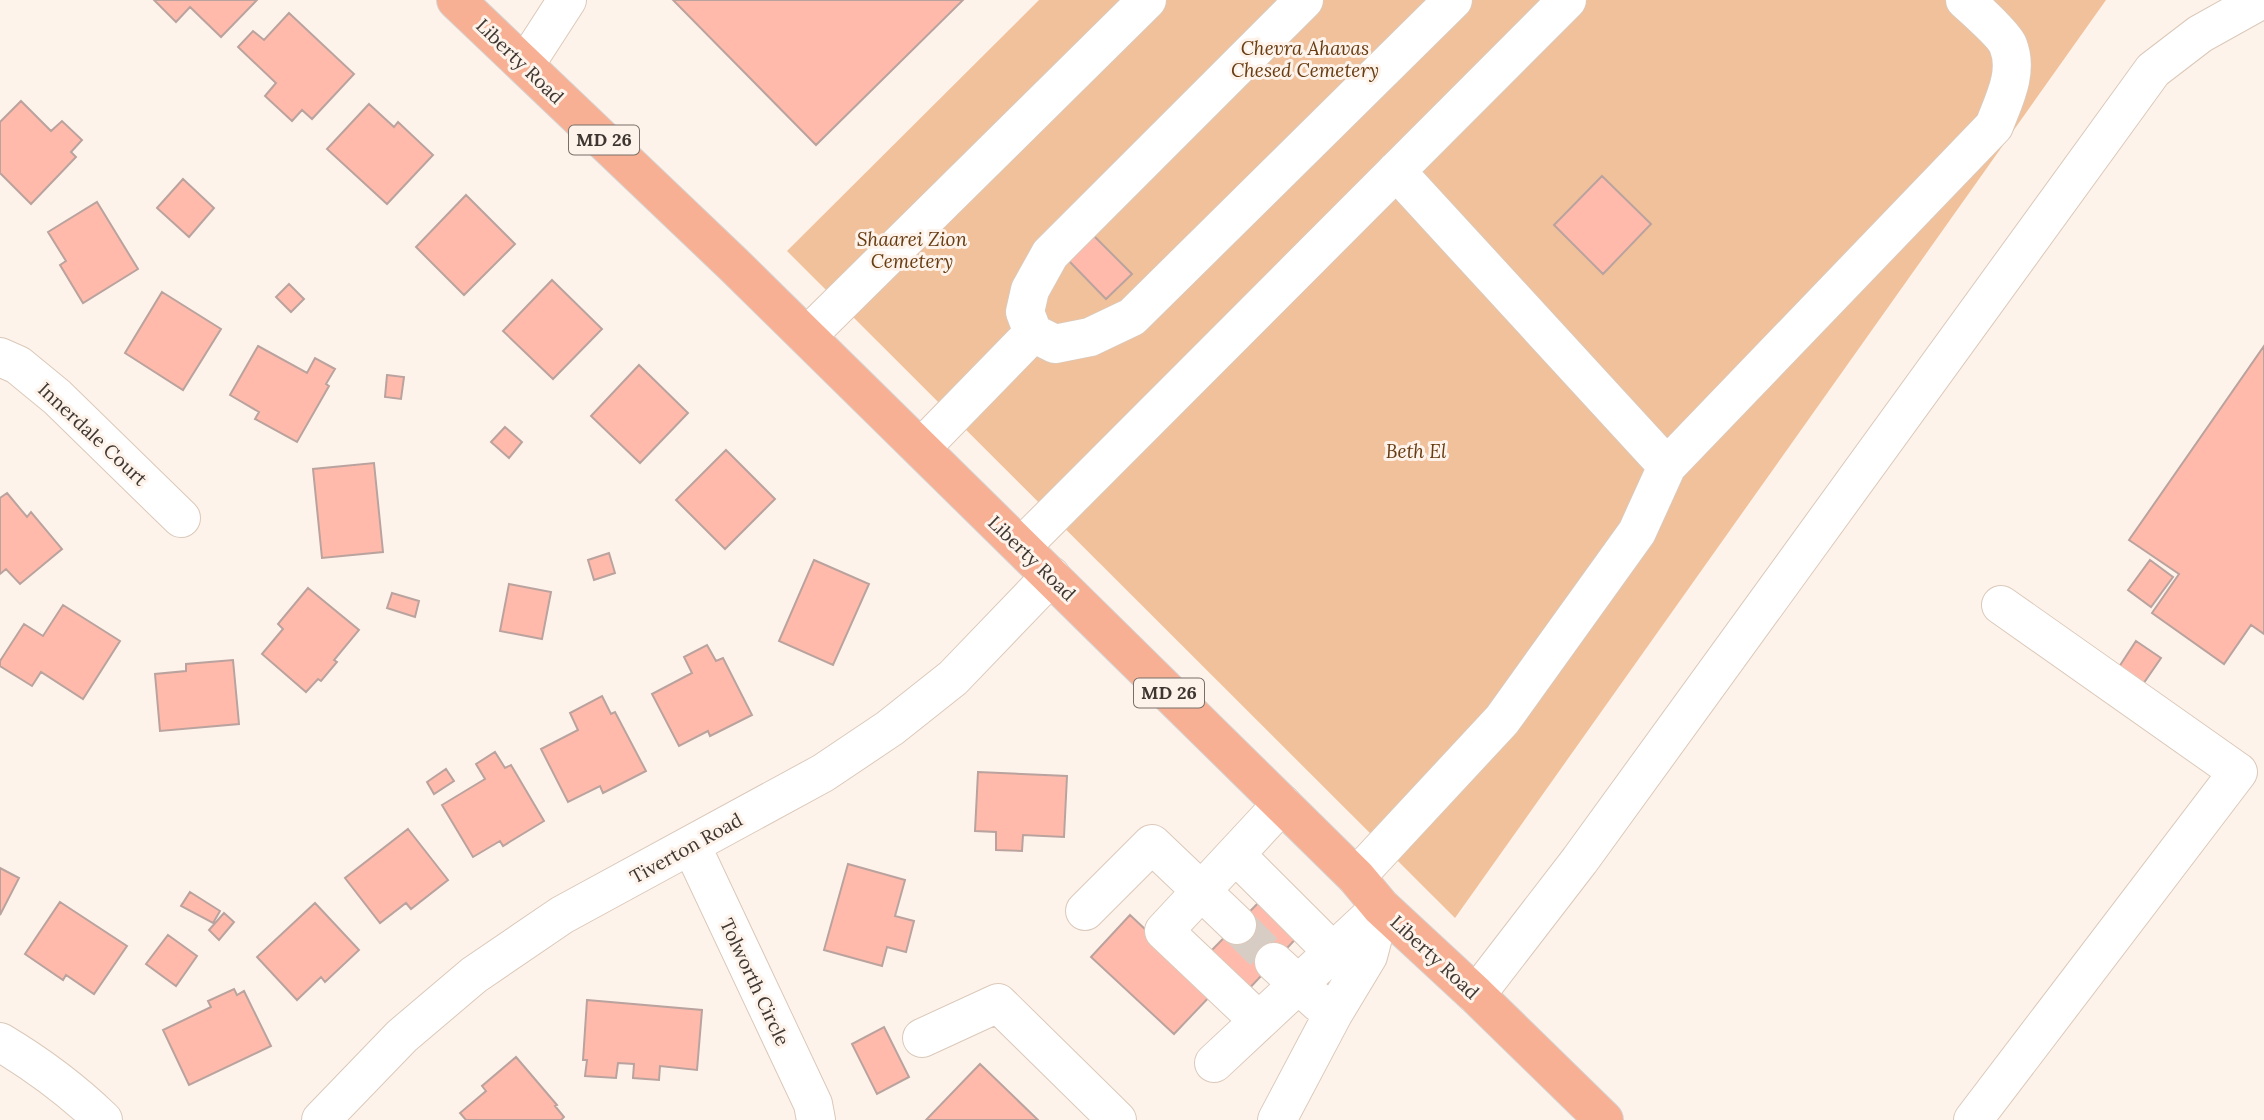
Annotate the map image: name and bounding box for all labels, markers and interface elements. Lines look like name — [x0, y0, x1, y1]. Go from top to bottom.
street label: Liberty Road — [471, 13, 569, 109]
park label: Chevra Ahavas Chesed Cemetery — [1231, 36, 1379, 82]
road number: MD 26 — [569, 125, 639, 154]
park label: Shaarei Zion Cemetery — [857, 227, 967, 273]
street label: Innerdale Court — [33, 377, 153, 491]
park label: Beth El — [1386, 439, 1447, 463]
street label: Liberty Road — [983, 510, 1081, 606]
road number: MD 26 — [1134, 678, 1204, 708]
street label: Tiverton Road — [626, 807, 746, 889]
street label: Liberty Road — [1386, 910, 1484, 1004]
street label: Tolworth Circle — [715, 914, 795, 1050]

